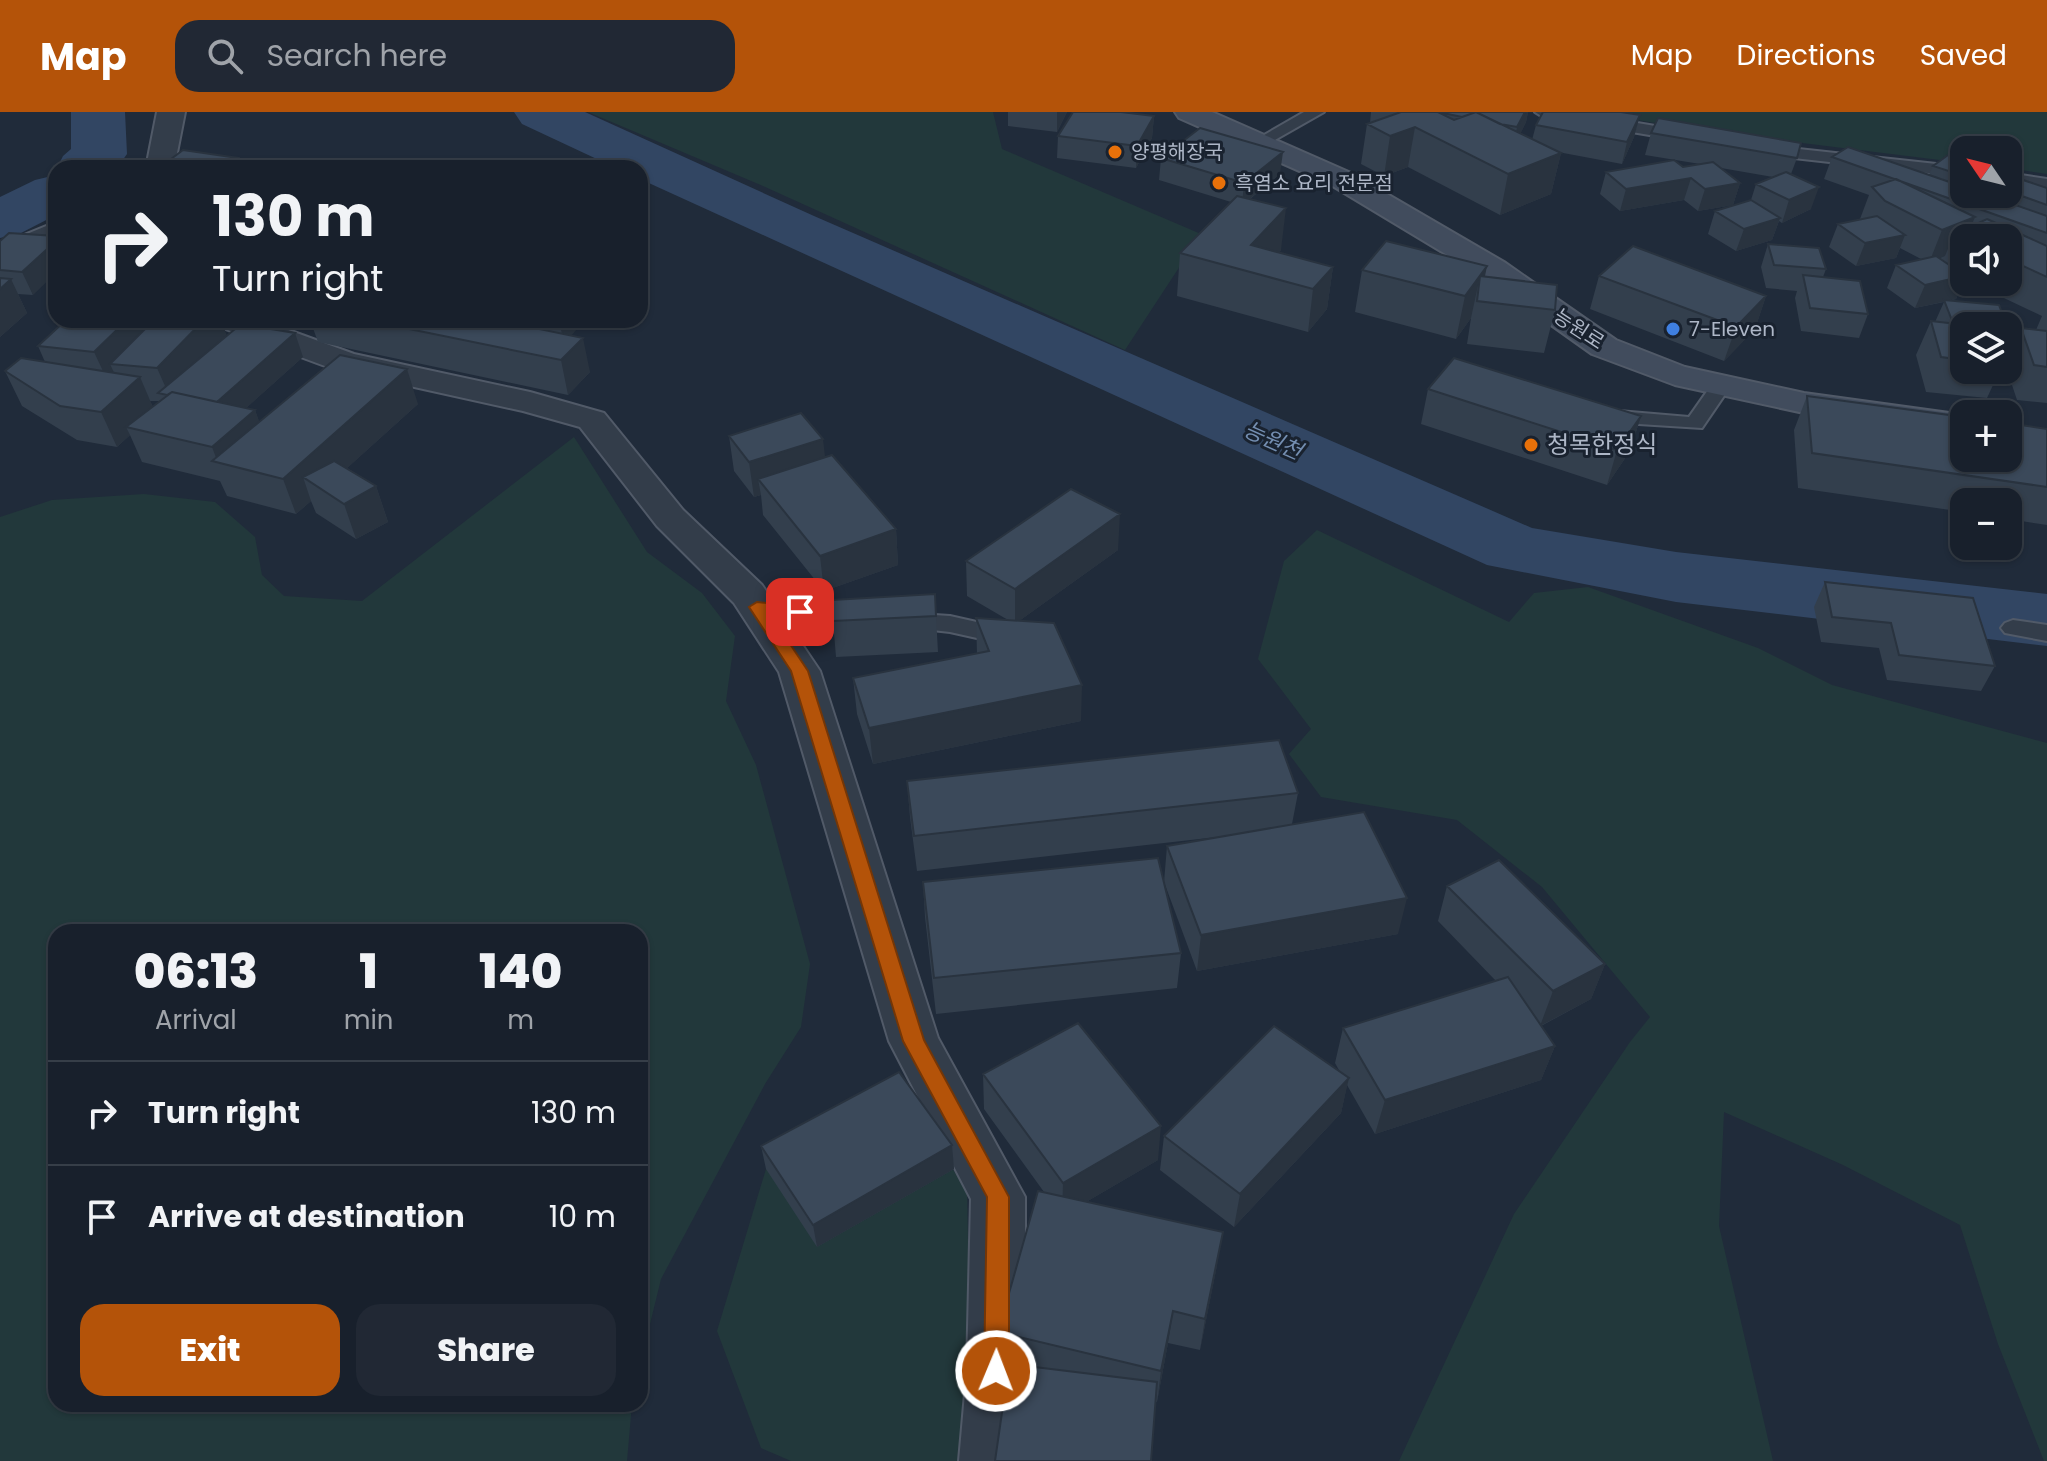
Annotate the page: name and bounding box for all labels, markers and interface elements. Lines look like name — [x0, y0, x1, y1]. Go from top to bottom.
search box — [175, 20, 735, 92]
text: Map — [40, 30, 127, 83]
icon: search — [203, 34, 247, 78]
text: Search here — [267, 34, 447, 77]
text: Map — [1631, 36, 1693, 75]
text: Directions — [1737, 36, 1876, 75]
text: Saved — [1920, 36, 2007, 75]
north arrow — [1950, 136, 2022, 208]
map controls — [1950, 136, 2022, 560]
place label: 양평해장국 — [1131, 138, 1223, 166]
marker: 양평해장국 — [1106, 143, 1124, 161]
place label: 흑염소 요리 전문점 — [1235, 169, 1393, 197]
marker: 흑염소 요리 전문점 — [1210, 174, 1228, 192]
text: 130 m — [212, 177, 375, 256]
icon: right — [80, 192, 184, 296]
button: sound — [1950, 224, 2022, 296]
text: Turn right — [212, 253, 383, 304]
street label: 능원로 — [1548, 302, 1610, 356]
button: layers — [1950, 312, 2022, 384]
place label: 7-Eleven — [1689, 315, 1775, 343]
marker: 7-Eleven — [1664, 320, 1682, 338]
button: + — [1950, 400, 2022, 472]
water label: 능원천 — [1239, 414, 1309, 468]
place label: 청목한정식 — [1547, 428, 1657, 461]
marker: 청목한정식 — [1522, 436, 1540, 454]
button: − — [1950, 488, 2022, 560]
pin — [766, 578, 834, 646]
icon: arrive — [778, 590, 822, 634]
text: 06:13 — [134, 938, 258, 1005]
text: 1 — [359, 938, 378, 1005]
text: 140 — [479, 938, 562, 1005]
text: Arrival — [155, 1002, 237, 1038]
text: min — [344, 1002, 393, 1038]
text: m — [507, 1002, 534, 1038]
icon: right — [80, 1091, 124, 1135]
text: Turn right — [148, 1091, 300, 1134]
text: 130 m — [531, 1091, 616, 1134]
icon: arrive — [80, 1195, 124, 1239]
text: Arrive at destination — [148, 1195, 465, 1238]
text: 10 m — [549, 1195, 616, 1238]
button: Exit — [80, 1304, 340, 1396]
button: Share — [356, 1304, 616, 1396]
position arrow — [954, 1329, 1038, 1413]

